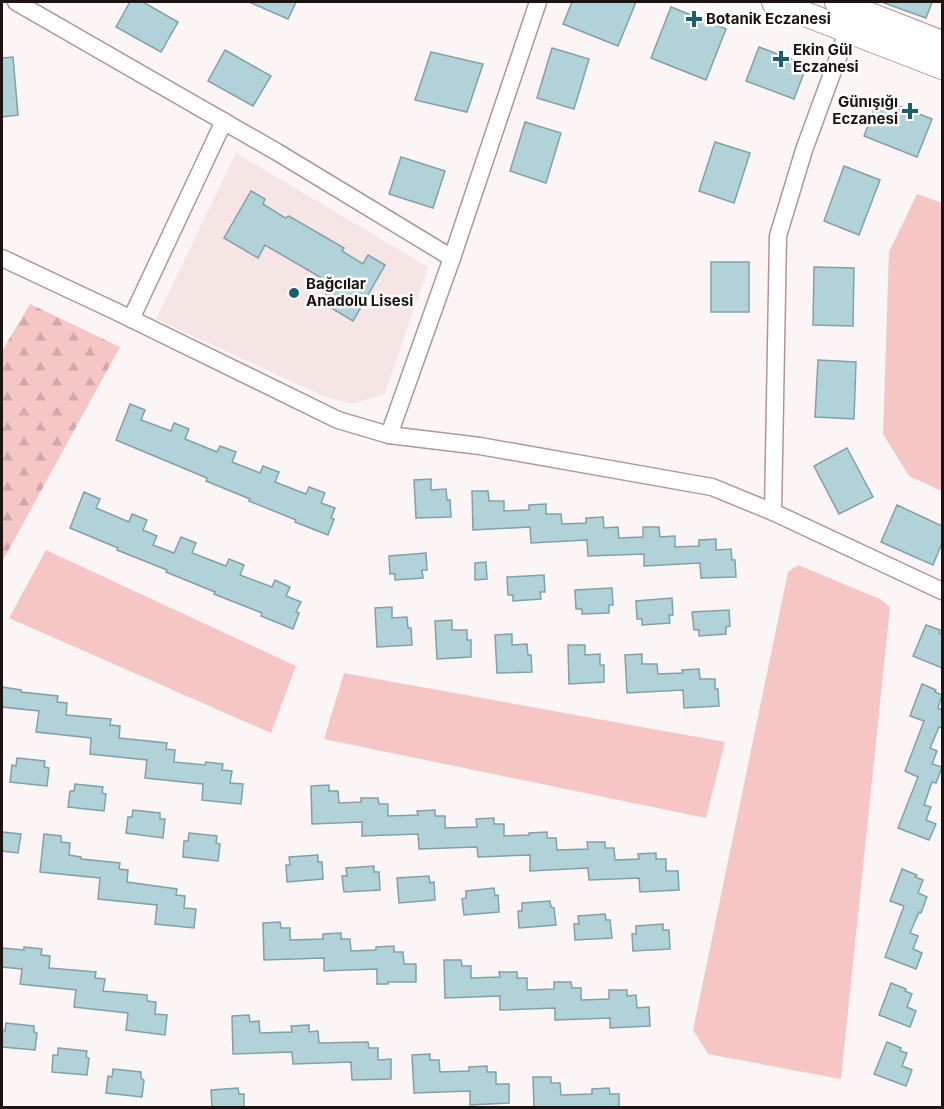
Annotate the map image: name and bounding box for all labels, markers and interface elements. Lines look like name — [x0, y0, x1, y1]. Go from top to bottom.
place label: Botanik Eczanesi — [706, 9, 831, 28]
marker: Botanik Eczanesi — [687, 12, 701, 26]
place label: Ekin Gül Eczanesi — [793, 40, 859, 76]
marker: Ekin Gül Eczanesi — [774, 52, 788, 66]
place label: Günışığı Eczanesi — [832, 92, 898, 128]
marker: Günışığı Eczanesi — [903, 104, 917, 118]
place label: Bağcılar Anadolu Lisesi — [306, 274, 413, 310]
marker: Bağcılar Anadolu Lisesi — [287, 286, 301, 300]

